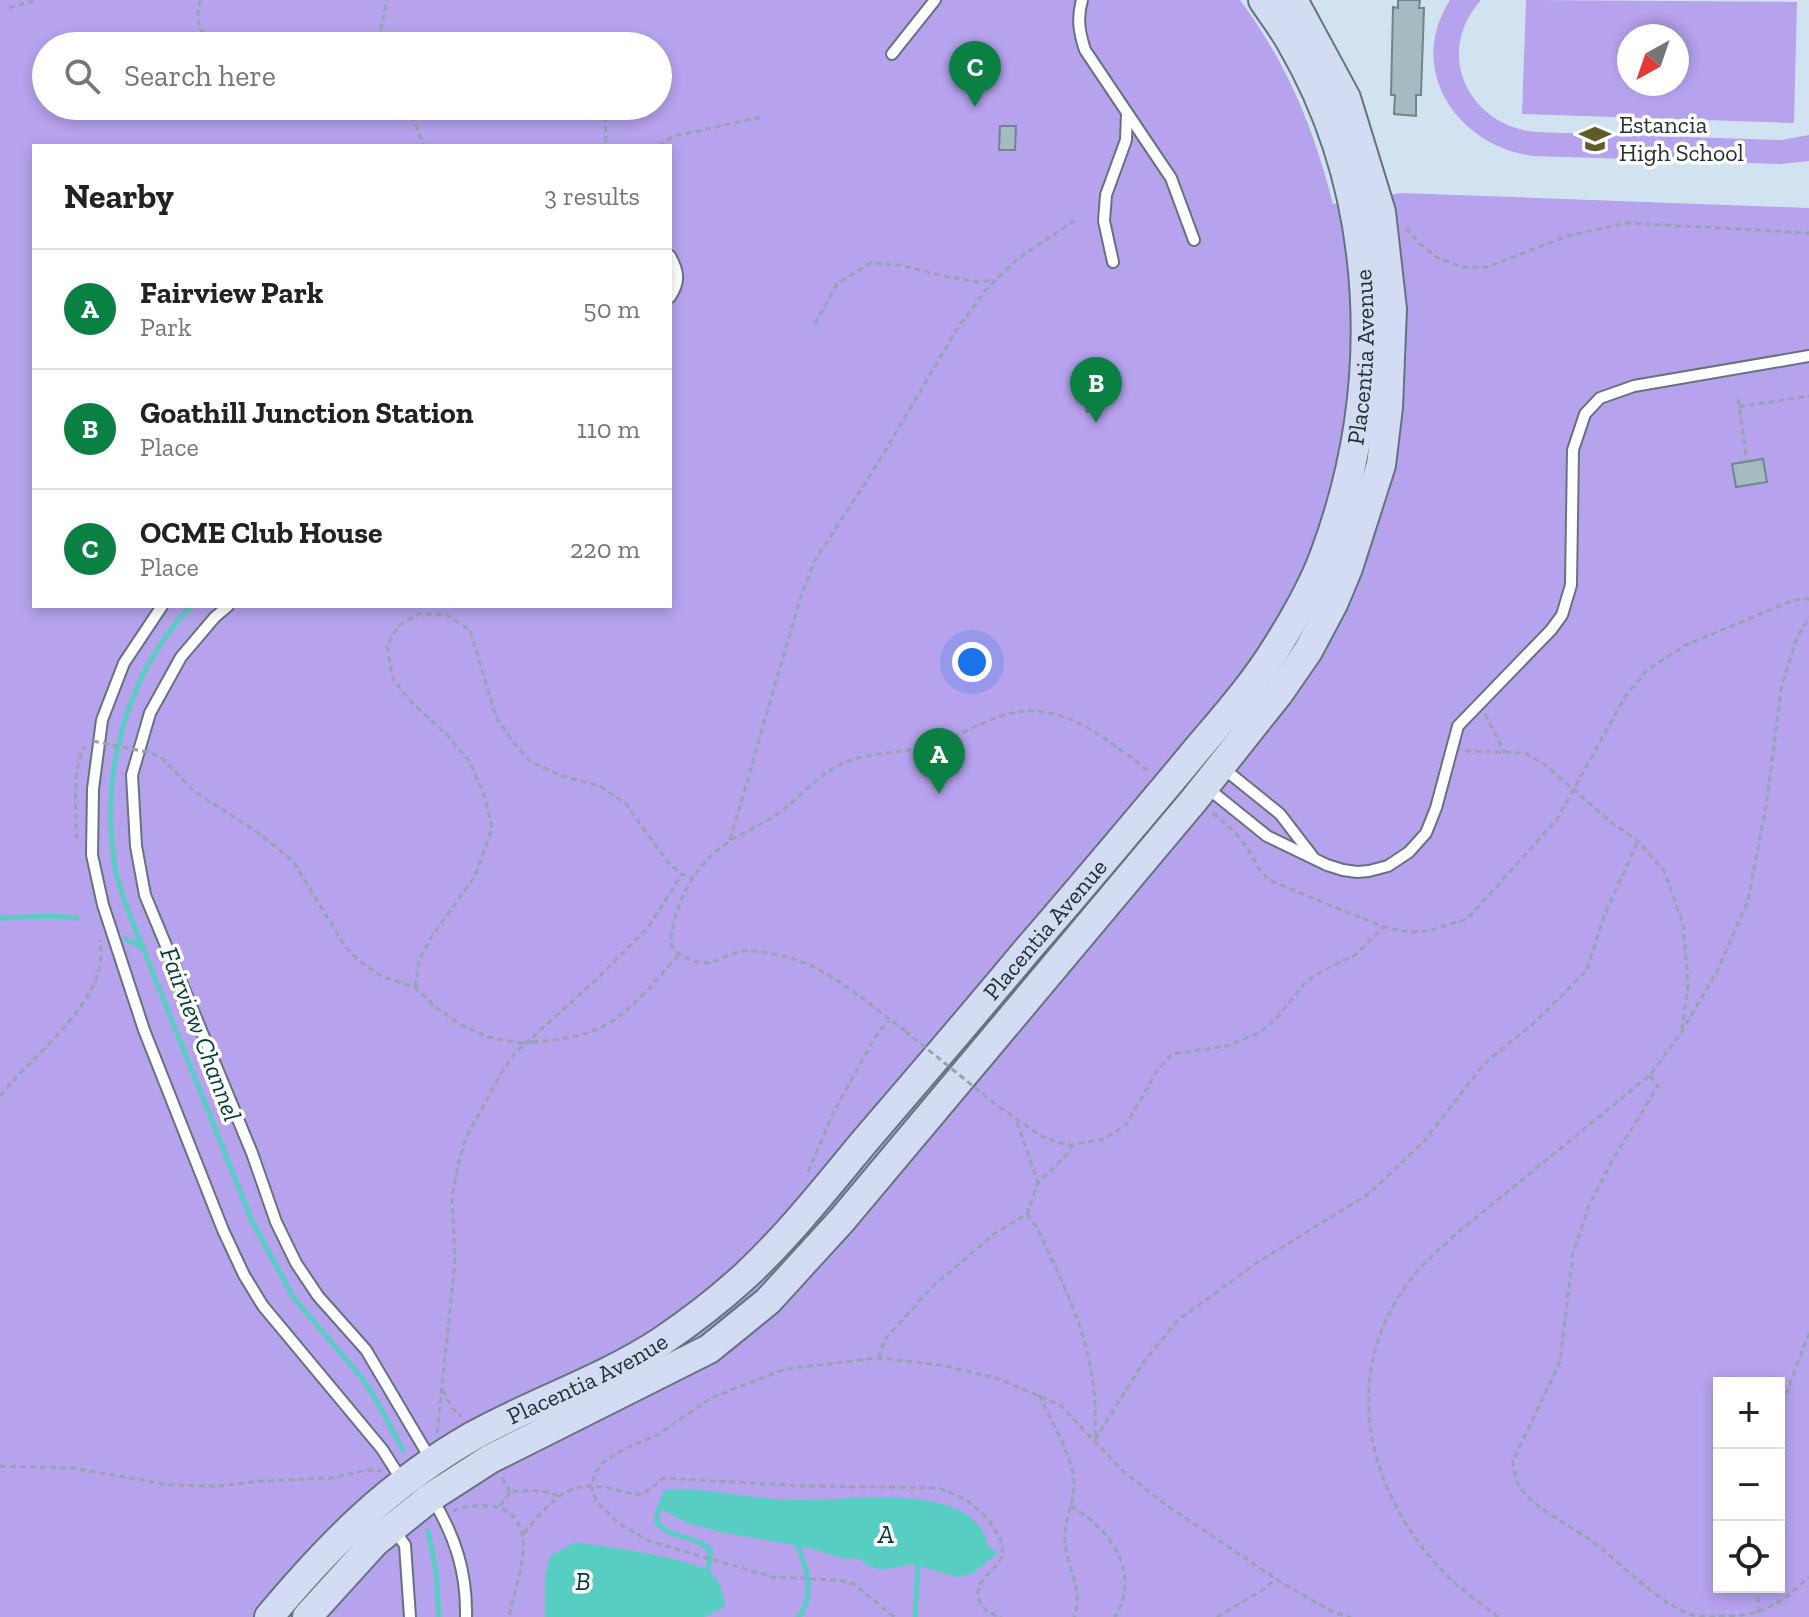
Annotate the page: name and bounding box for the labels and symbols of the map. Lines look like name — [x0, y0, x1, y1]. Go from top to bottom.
north arrow — [1617, 24, 1689, 96]
pin: C — [949, 41, 1001, 107]
place label: Estancia High School — [1619, 110, 1744, 167]
school or university icon: Estancia High School — [1578, 122, 1612, 156]
street label: Placentia Avenue — [1340, 268, 1380, 447]
pin: B — [1070, 357, 1122, 423]
your location — [952, 642, 992, 682]
pin: A — [913, 728, 965, 794]
street label: Placentia Avenue — [977, 853, 1113, 1006]
water label: Fairview Channel — [153, 942, 249, 1126]
street label: Placentia Avenue — [502, 1326, 673, 1430]
water label: A — [877, 1518, 895, 1550]
water label: B — [575, 1565, 591, 1597]

